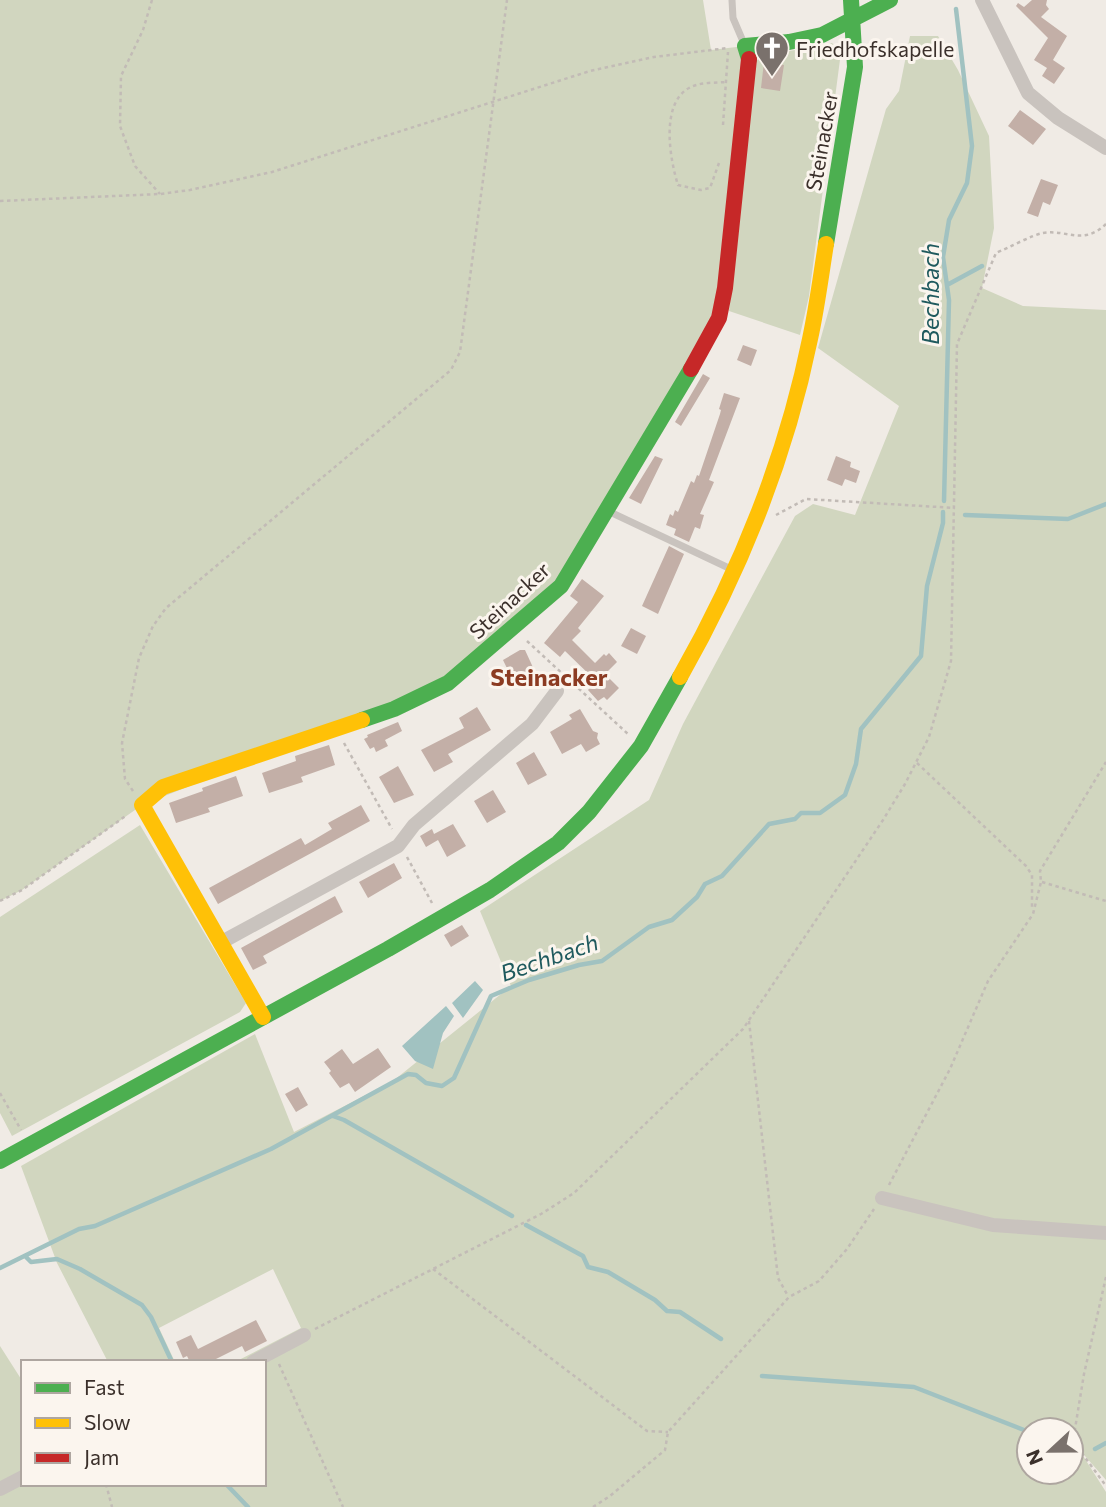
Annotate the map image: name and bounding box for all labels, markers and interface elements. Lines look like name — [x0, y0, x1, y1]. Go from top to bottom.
church icon: Friedhofskapelle — [753, 29, 791, 78]
place label: Friedhofskapelle — [796, 36, 954, 61]
street label: Steinacker — [800, 89, 842, 193]
water label: Bechbach — [916, 243, 944, 345]
street label: Steinacker — [464, 556, 554, 644]
district label: Steinacker — [490, 662, 608, 691]
water label: Bechbach — [496, 927, 602, 987]
legend — [21, 1360, 266, 1486]
text: Fast — [84, 1374, 125, 1399]
text: Slow — [84, 1409, 131, 1434]
north arrow — [1015, 1416, 1085, 1486]
text: Jam — [84, 1444, 119, 1469]
text: N — [1020, 1447, 1047, 1468]

